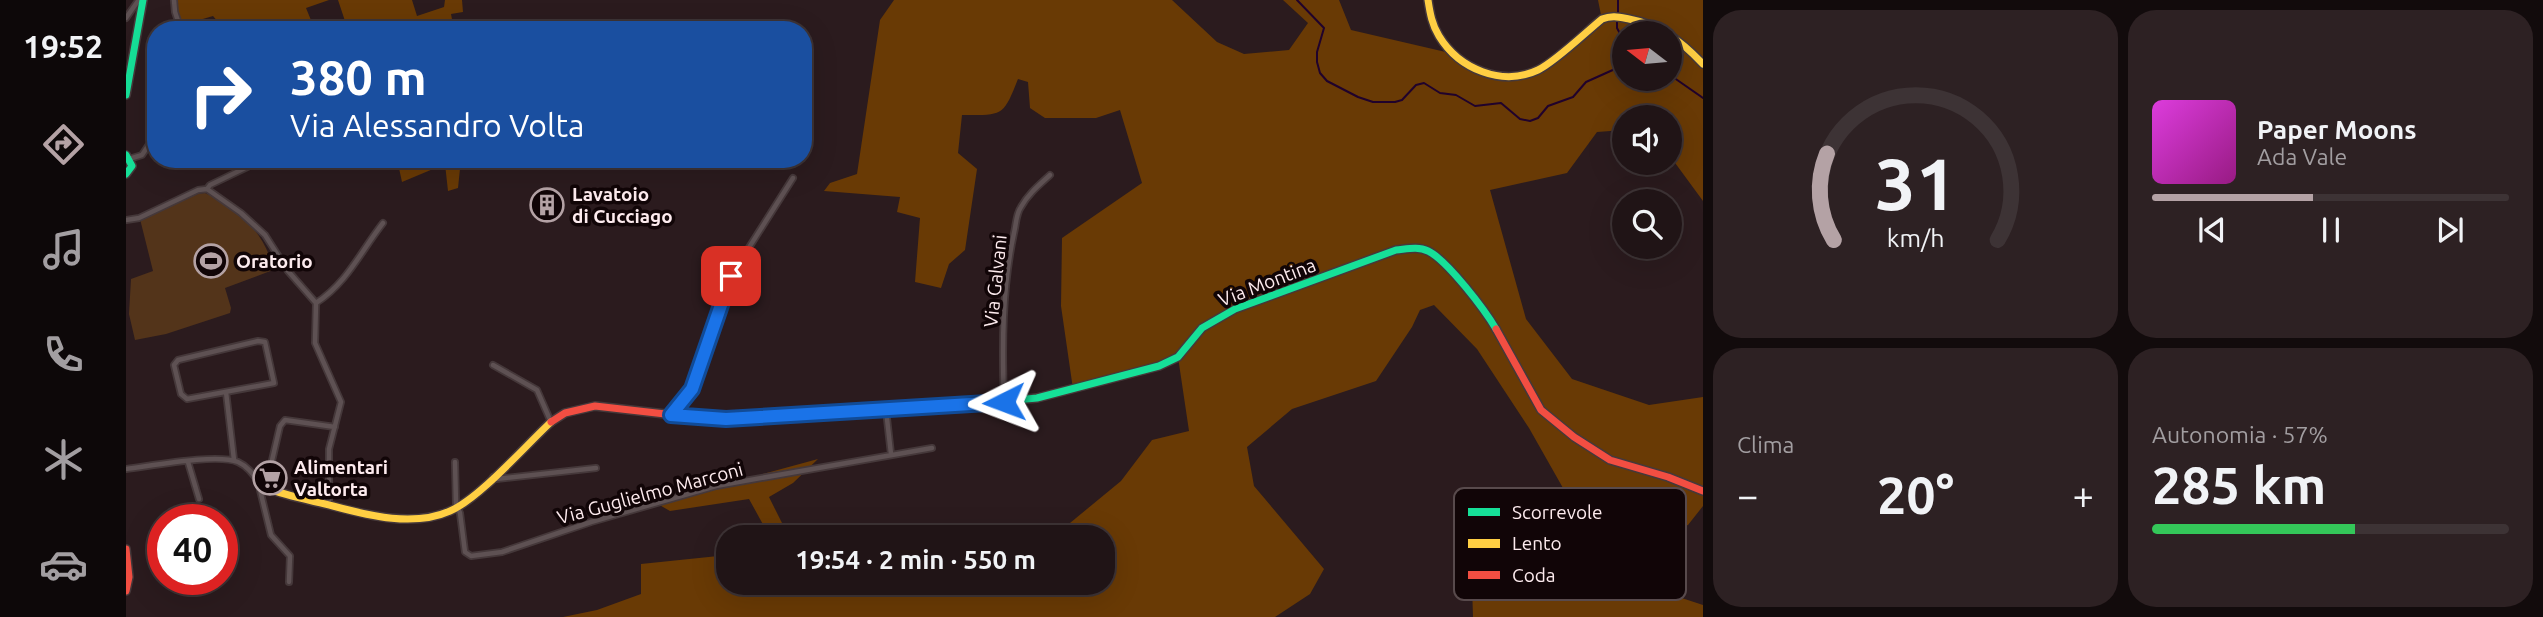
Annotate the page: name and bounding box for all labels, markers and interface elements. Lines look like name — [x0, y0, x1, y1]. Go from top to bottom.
north arrow — [1612, 21, 1682, 91]
map controls — [1612, 21, 1682, 259]
text: 19:52 — [23, 28, 103, 64]
icon: right — [175, 49, 266, 140]
text: 380 m — [290, 49, 427, 104]
button: sound — [1612, 105, 1682, 175]
text: Via Alessandro Volta — [290, 107, 584, 143]
text: Paper Moons — [2257, 115, 2416, 144]
icon: directions — [39, 120, 88, 169]
text: 31 — [1874, 143, 1957, 225]
text: Ada Vale — [2257, 144, 2347, 169]
place label: Lavatoio di Cucciago — [572, 183, 673, 227]
building icon: Lavatoio di Cucciago — [528, 186, 566, 224]
button: search — [1612, 189, 1682, 259]
icon: previous — [2193, 211, 2231, 249]
icon: pause — [2312, 211, 2350, 249]
icon: next — [2431, 211, 2469, 249]
text: km/h — [1887, 224, 1944, 252]
icon: music — [39, 225, 88, 274]
street label: Via Galvani — [979, 233, 1011, 329]
sports icon: Oratorio — [192, 242, 230, 280]
pin — [701, 246, 761, 306]
place label: Oratorio — [236, 250, 313, 272]
street label: Via Montina — [1215, 253, 1319, 311]
icon: arrive — [712, 257, 750, 295]
icon: phone — [39, 330, 88, 379]
position arrow — [967, 365, 1041, 439]
text: Autonomia · 57% — [2152, 422, 2328, 447]
text: Clima — [1737, 432, 1794, 457]
icon: climate — [39, 435, 88, 484]
place label: Alimentari Valtorta — [294, 456, 388, 500]
text: 285 km — [2152, 456, 2326, 514]
street label: Via Guglielmo Marconi — [555, 458, 745, 528]
supermarket icon: Alimentari Valtorta — [251, 459, 289, 497]
text: 20° — [1877, 466, 1954, 524]
text: − — [1737, 474, 1758, 516]
text: + — [2073, 474, 2094, 516]
legend — [1454, 488, 1686, 600]
text: Scorrevole — [1512, 501, 1603, 523]
speed limit sign: 40 — [147, 504, 238, 595]
text: Lento — [1512, 532, 1562, 554]
icon: car — [39, 540, 88, 589]
text: 19:54 · 2 min · 550 m — [795, 545, 1036, 574]
text: Coda — [1512, 564, 1556, 586]

